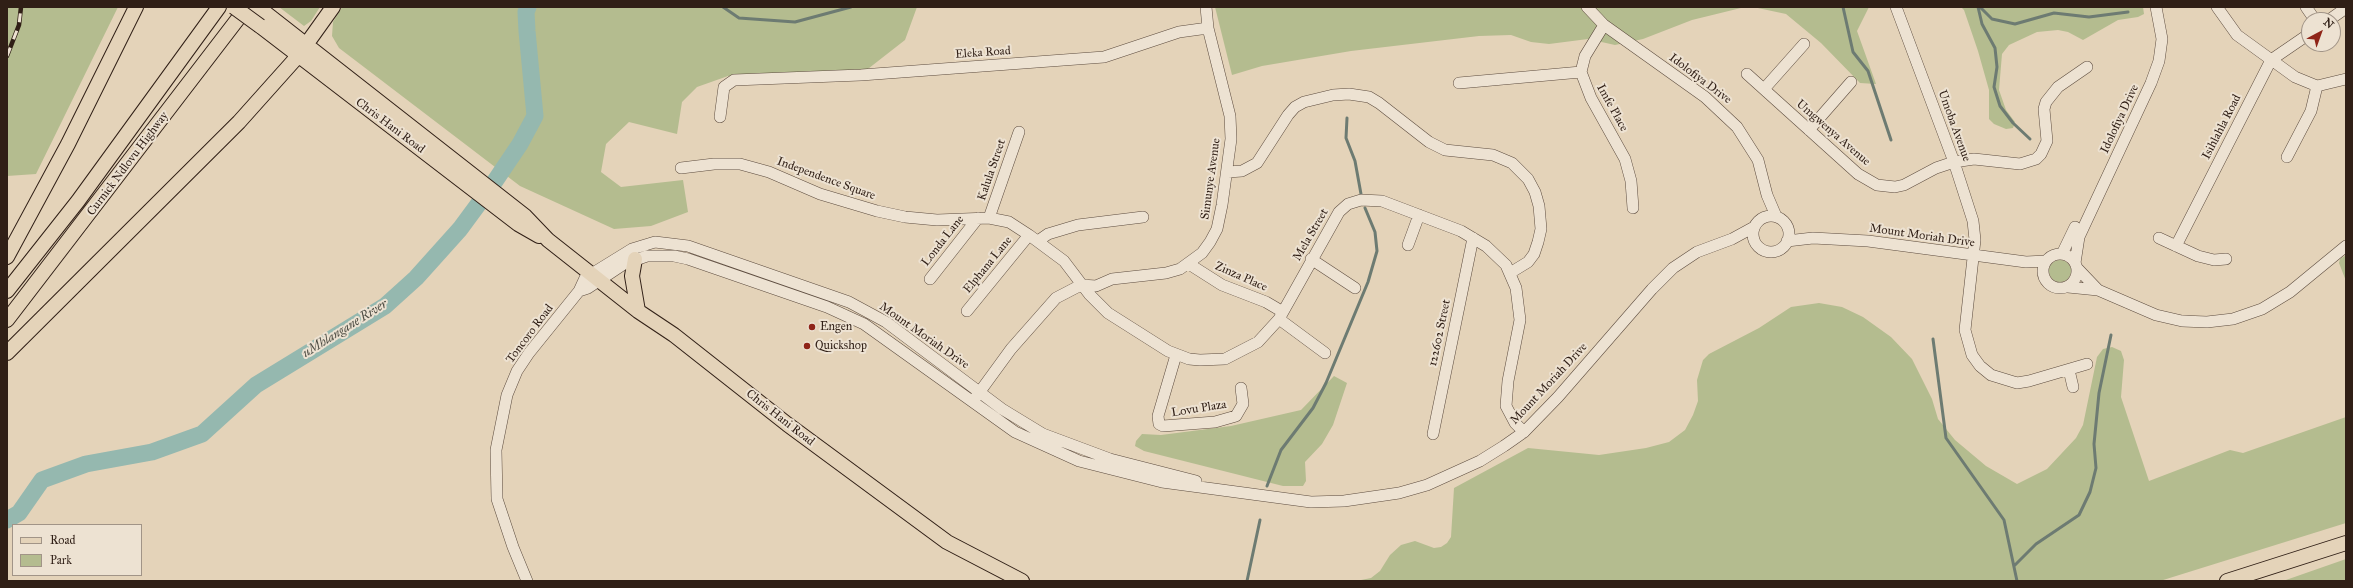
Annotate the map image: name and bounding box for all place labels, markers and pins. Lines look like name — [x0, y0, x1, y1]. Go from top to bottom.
place label: Engen — [820, 320, 852, 334]
marker: Engen — [807, 322, 817, 332]
place label: Quickshop — [815, 339, 867, 353]
marker: Quickshop — [802, 341, 812, 351]

